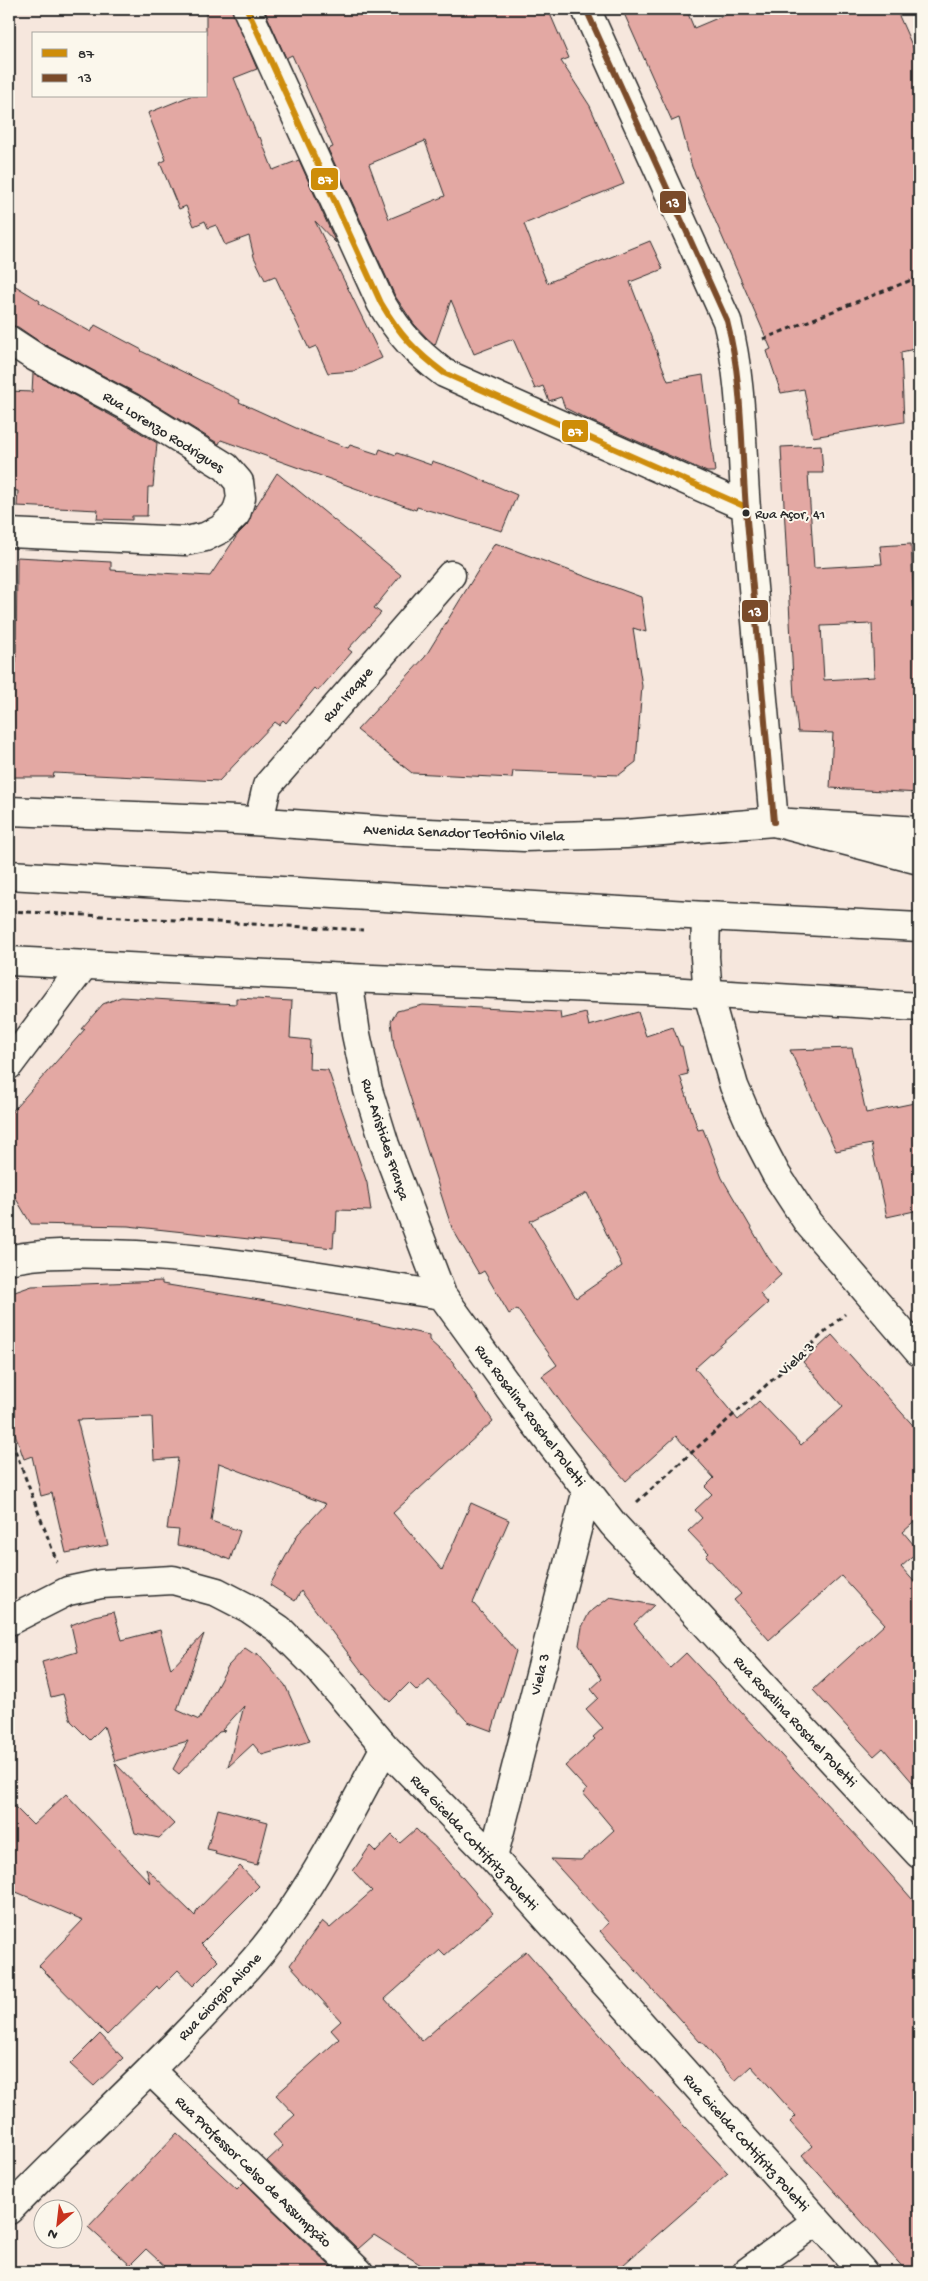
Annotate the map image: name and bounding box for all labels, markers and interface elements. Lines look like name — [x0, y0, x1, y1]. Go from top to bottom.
legend — [32, 32, 208, 98]
text: 87 — [78, 46, 95, 64]
text: 13 — [77, 70, 92, 88]
line badge: 87 — [310, 167, 339, 191]
text: 87 — [318, 173, 333, 190]
line badge: 13 — [659, 190, 687, 214]
text: 13 — [666, 196, 679, 213]
street label: Rua Lorenzo Rodrigues — [99, 388, 227, 478]
line badge: 87 — [561, 419, 589, 443]
text: 87 — [568, 425, 583, 442]
place label: Rua Açor, 41 — [755, 507, 825, 524]
marker: Rua Açor, 41 — [741, 508, 751, 518]
line badge: 13 — [741, 599, 769, 623]
text: 13 — [748, 605, 761, 622]
street label: Rua Iraque — [319, 664, 378, 727]
street label: Avenida Senador Teotônio Vilela — [363, 821, 565, 847]
street label: Rua Aristides França — [356, 1077, 412, 1203]
street label: Viela 3 — [775, 1339, 819, 1381]
street label: Rua Rosalina Roschel Poletti — [470, 1342, 589, 1491]
street label: Viela 3 — [527, 1652, 555, 1698]
street label: Rua Rosalina Roschel Poletti — [729, 1653, 860, 1792]
street label: Rua Gicelda Cottifritz Poletti — [406, 1771, 541, 1915]
street label: Rua Giorgio Alione — [175, 1949, 266, 2045]
street label: Rua Gicelda Cottifritz Poletti — [679, 2071, 812, 2216]
street label: Rua Professor Celso de Assumpção — [171, 2093, 335, 2252]
north arrow — [32, 2198, 82, 2248]
text: N — [45, 2224, 61, 2243]

